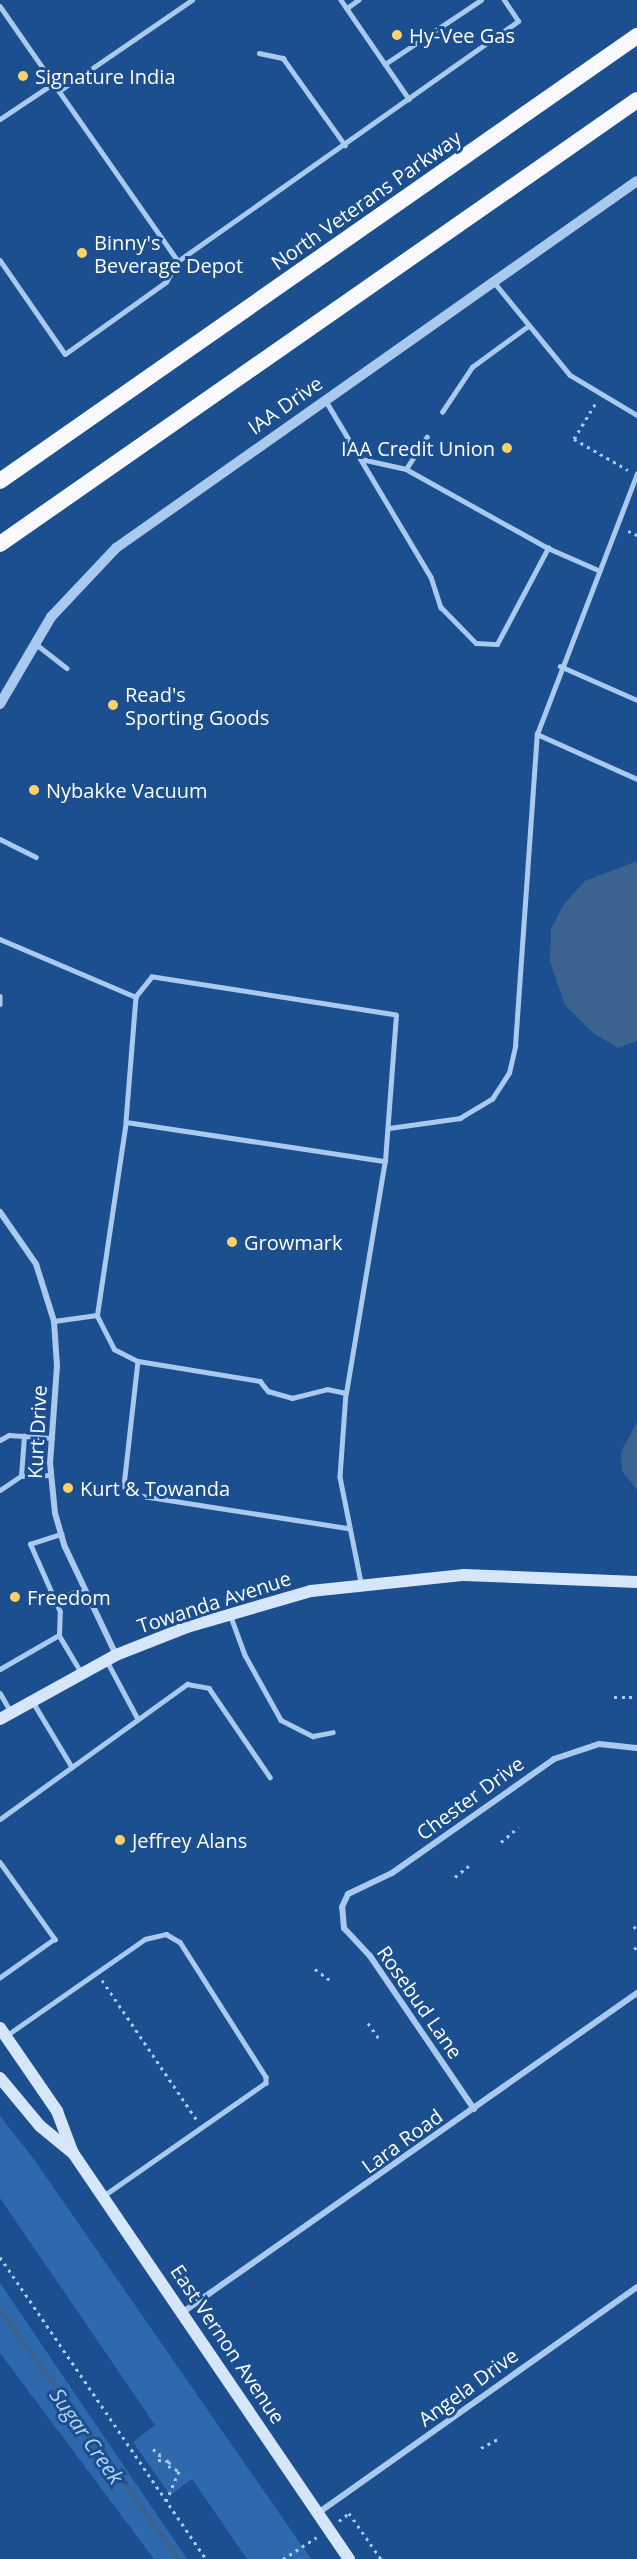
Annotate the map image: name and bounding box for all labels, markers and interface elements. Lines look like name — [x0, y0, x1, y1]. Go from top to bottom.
place label: Hy-Vee Gas — [409, 23, 515, 47]
marker: Hy-Vee Gas — [390, 28, 404, 42]
place label: Signature India — [35, 64, 175, 88]
marker: Signature India — [16, 69, 30, 83]
street label: North Veterans Parkway — [267, 125, 465, 275]
place label: Binny's Beverage Depot — [94, 230, 243, 277]
marker: Binny's Beverage Depot — [75, 246, 89, 260]
street label: IAA Drive — [243, 371, 327, 439]
place label: IAA Credit Union — [341, 436, 495, 460]
marker: IAA Credit Union — [500, 441, 514, 455]
place label: Read's Sporting Goods — [125, 682, 269, 729]
marker: Read's Sporting Goods — [106, 698, 120, 712]
place label: Nybakke Vacuum — [46, 778, 208, 802]
marker: Nybakke Vacuum — [27, 783, 41, 797]
place label: Growmark — [244, 1230, 343, 1254]
marker: Growmark — [225, 1235, 239, 1249]
street label: Kurt Drive — [23, 1384, 51, 1480]
place label: Kurt & Towanda — [80, 1476, 230, 1500]
marker: Kurt & Towanda — [61, 1481, 75, 1495]
street label: Towanda Avenue — [134, 1566, 294, 1638]
place label: Freedom — [27, 1585, 111, 1609]
marker: Freedom — [8, 1590, 22, 1604]
street label: Chester Drive — [412, 1751, 528, 1845]
place label: Jeffrey Alans — [132, 1828, 247, 1852]
marker: Jeffrey Alans — [113, 1833, 127, 1847]
street label: Rosebud Lane — [372, 1941, 468, 2063]
street label: Lara Road — [357, 2104, 447, 2178]
street label: East Vernon Avenue — [166, 2260, 290, 2428]
street label: Angela Drive — [413, 2343, 523, 2431]
water label: Sugar Creek — [45, 2383, 129, 2489]

